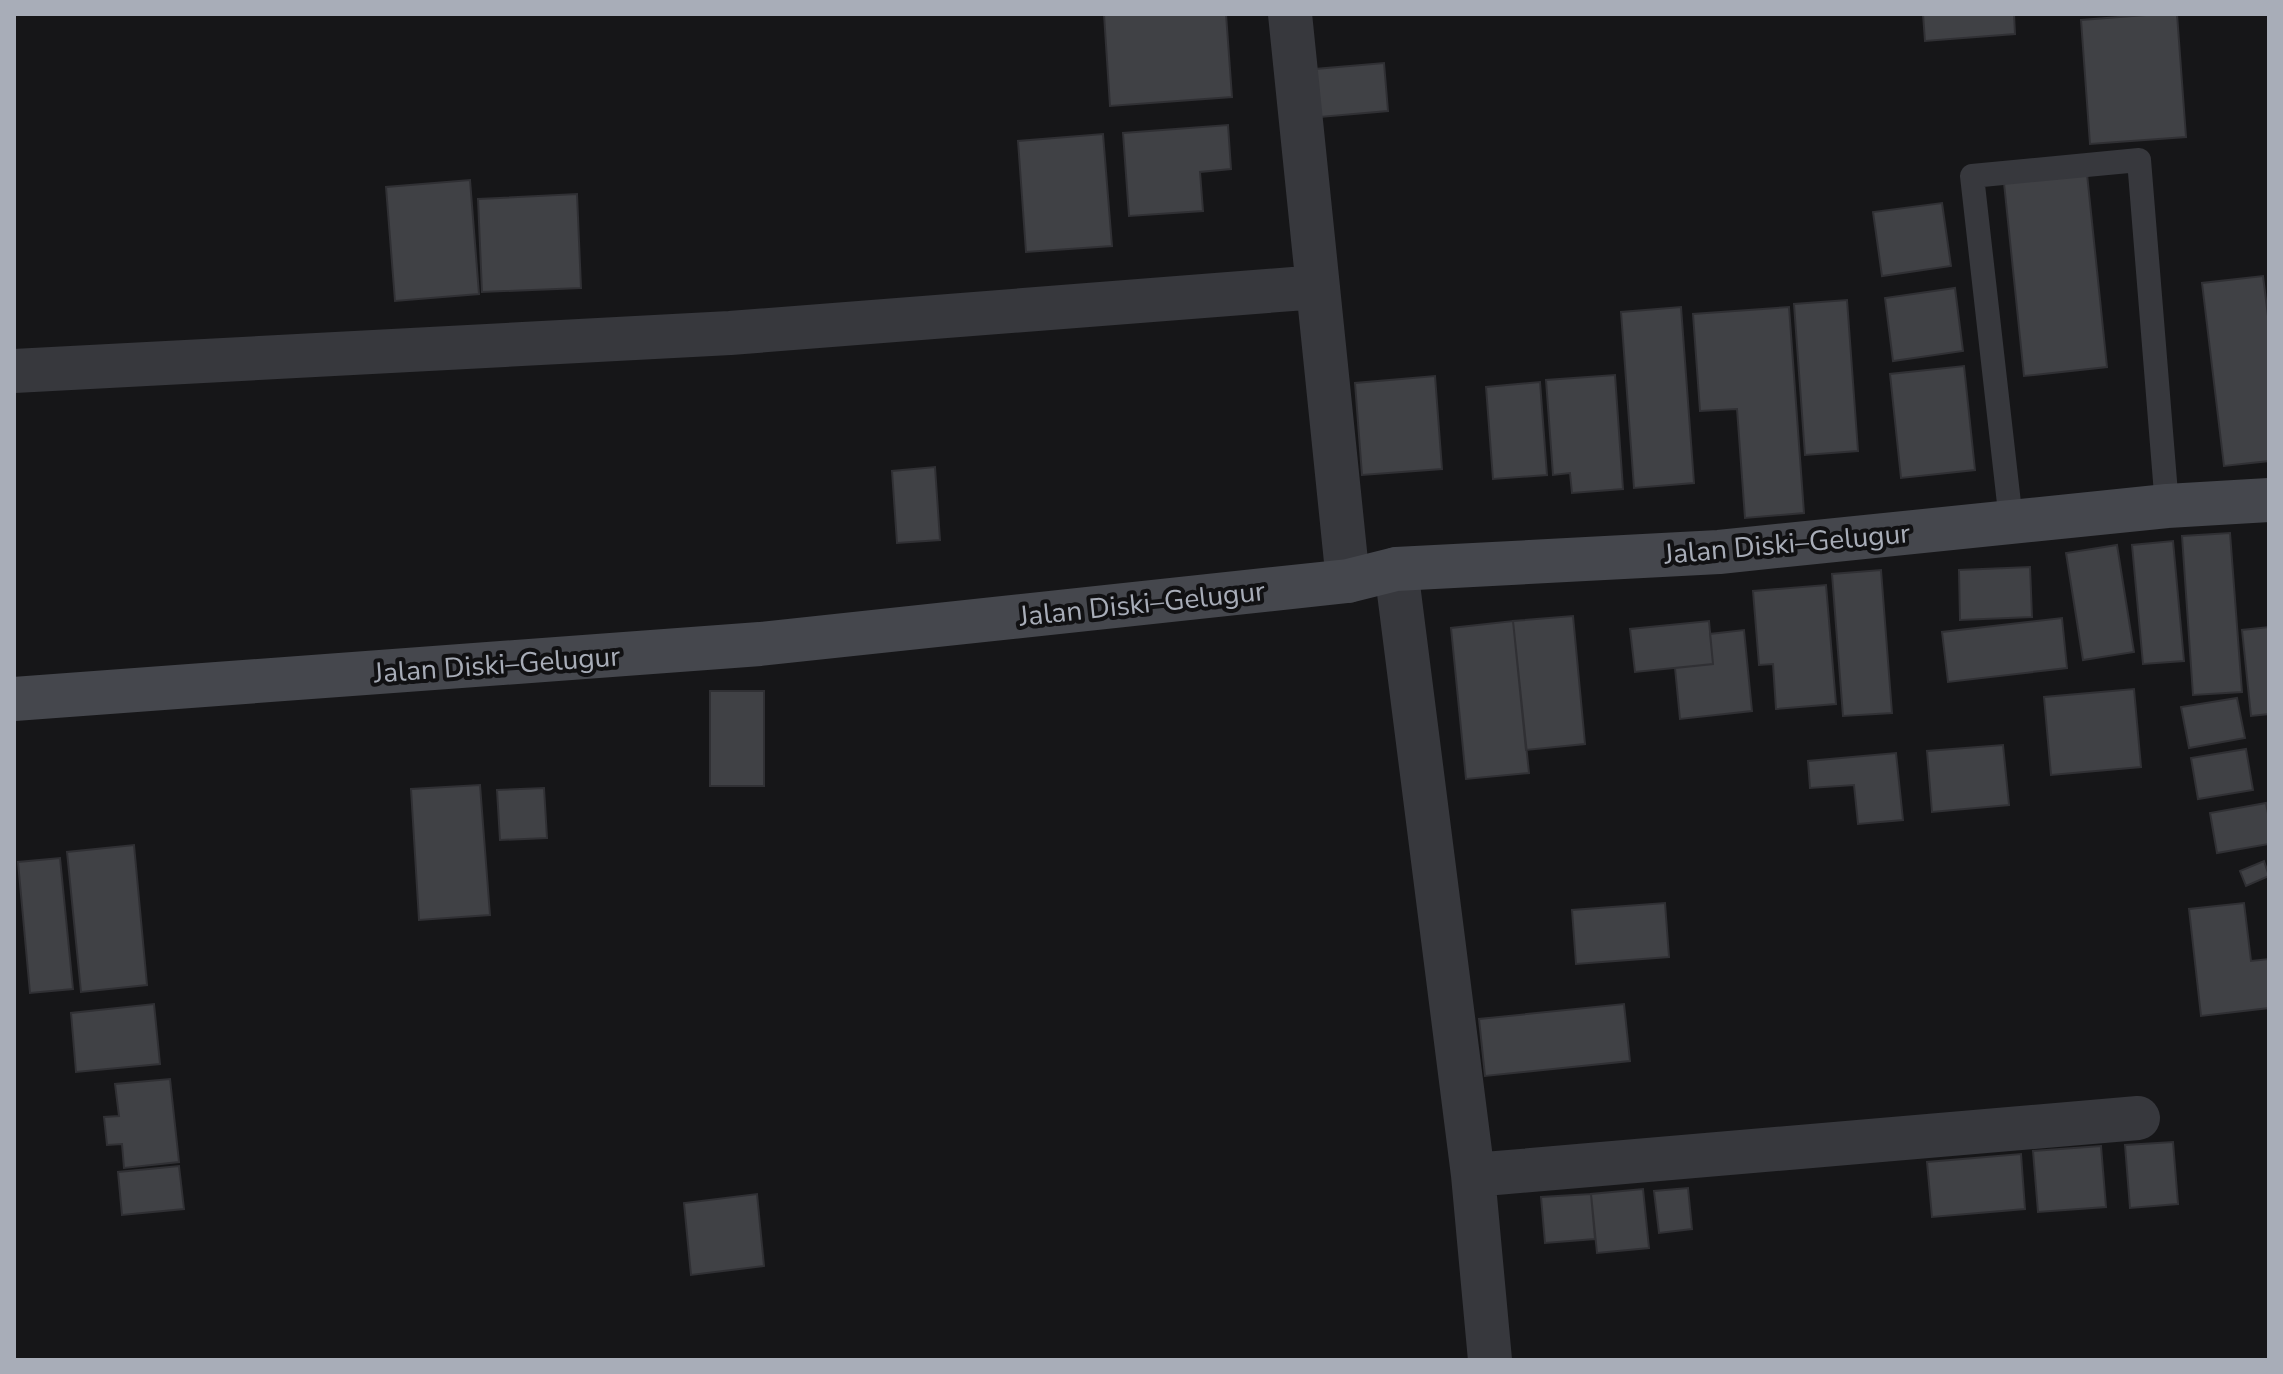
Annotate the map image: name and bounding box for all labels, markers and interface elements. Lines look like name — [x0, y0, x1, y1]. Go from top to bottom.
street label: Jalan Diski–Gelugur — [1662, 514, 1912, 574]
street label: Jalan Diski–Gelugur — [1016, 572, 1267, 636]
street label: Jalan Diski–Gelugur — [372, 637, 621, 693]

